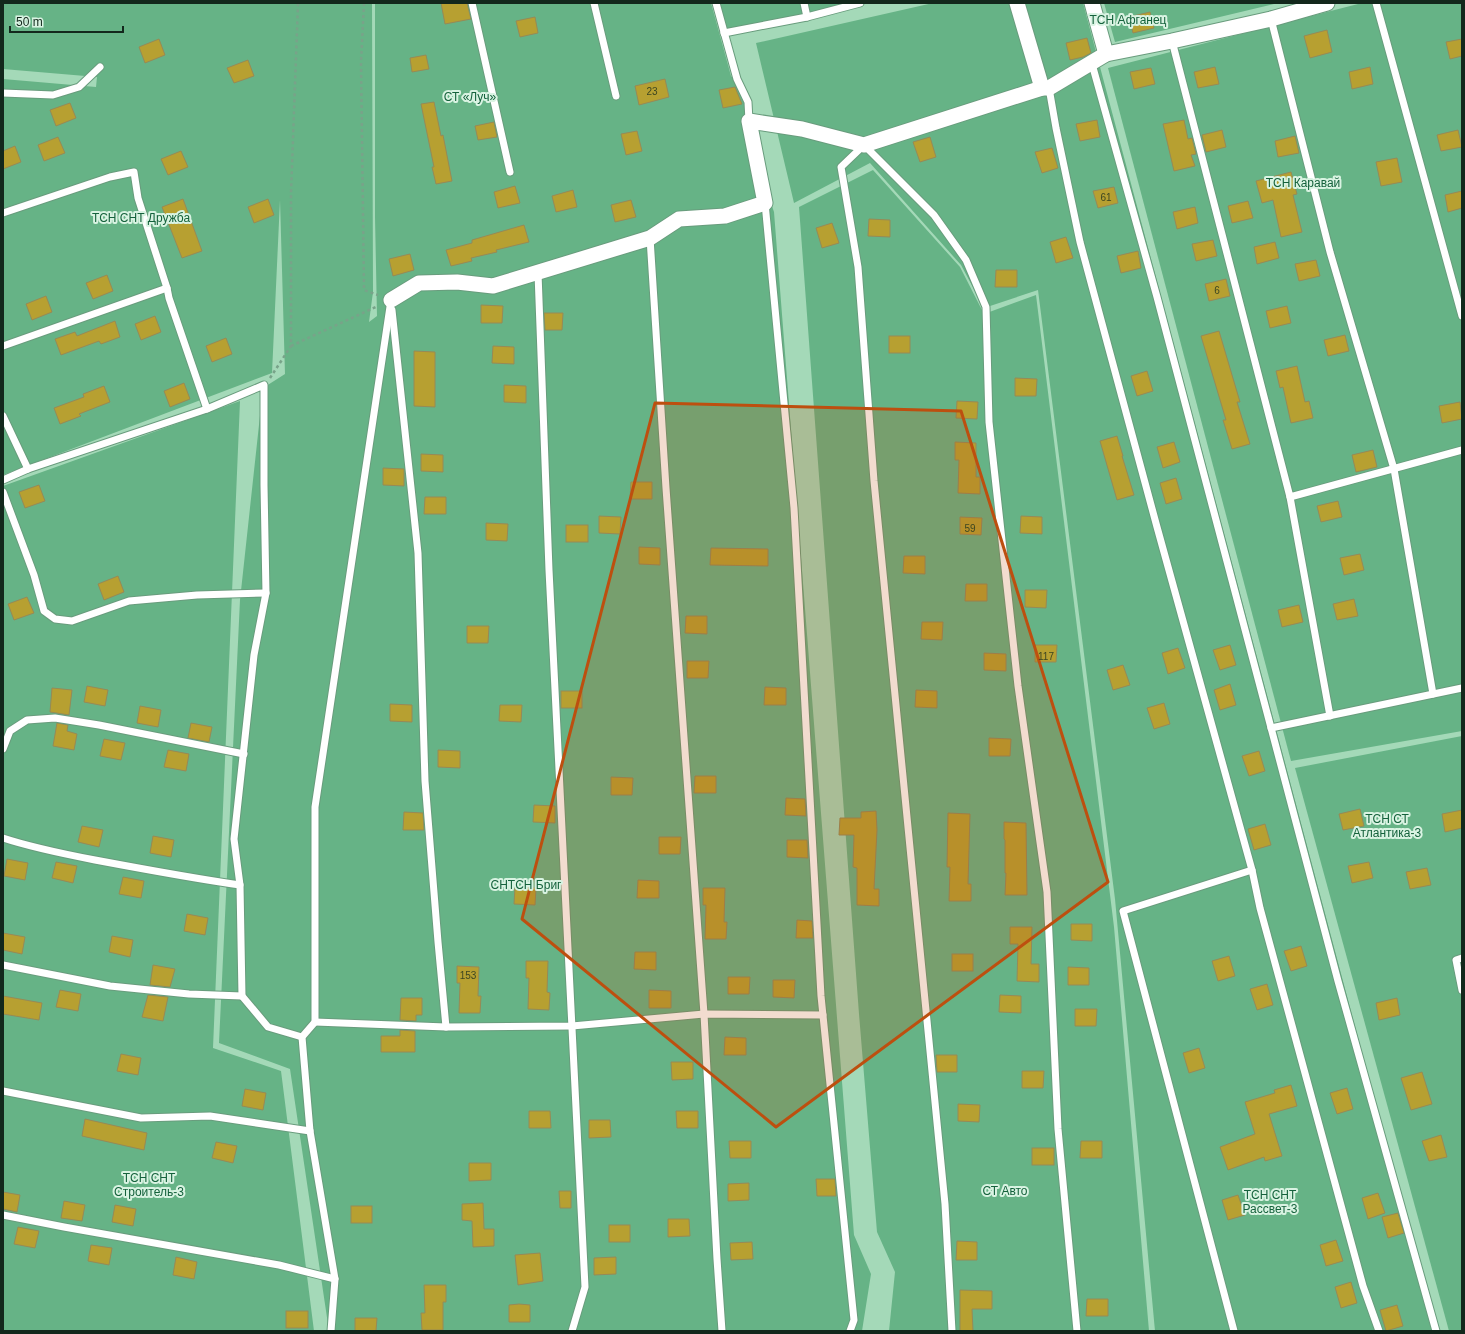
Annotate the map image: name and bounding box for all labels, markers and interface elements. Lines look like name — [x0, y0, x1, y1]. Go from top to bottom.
scale bar — [10, 8, 123, 34]
park label: ТСН Афганец — [1090, 13, 1167, 27]
text: 50 m — [16, 15, 43, 29]
house number: 23 — [646, 86, 658, 97]
park label: СТ «Луч» — [444, 90, 497, 104]
park label: ТСН Каравай — [1266, 176, 1340, 190]
house number: 61 — [1100, 192, 1112, 203]
park label: ТСН СНТ Дружба — [92, 211, 190, 225]
house number: 6 — [1214, 285, 1220, 296]
house number: 59 — [964, 523, 976, 534]
house number: 117 — [1038, 651, 1054, 662]
park label: ТСН СТ Атлантика-3 — [1353, 812, 1421, 840]
park label: СНТСН Бриг — [491, 878, 562, 892]
house number: 153 — [460, 970, 477, 981]
park label: ТСН СНТ Строитель-3 — [114, 1171, 184, 1199]
park label: СТ Авто — [982, 1184, 1028, 1198]
park label: ТСН СНТ Рассвет-3 — [1243, 1188, 1298, 1216]

